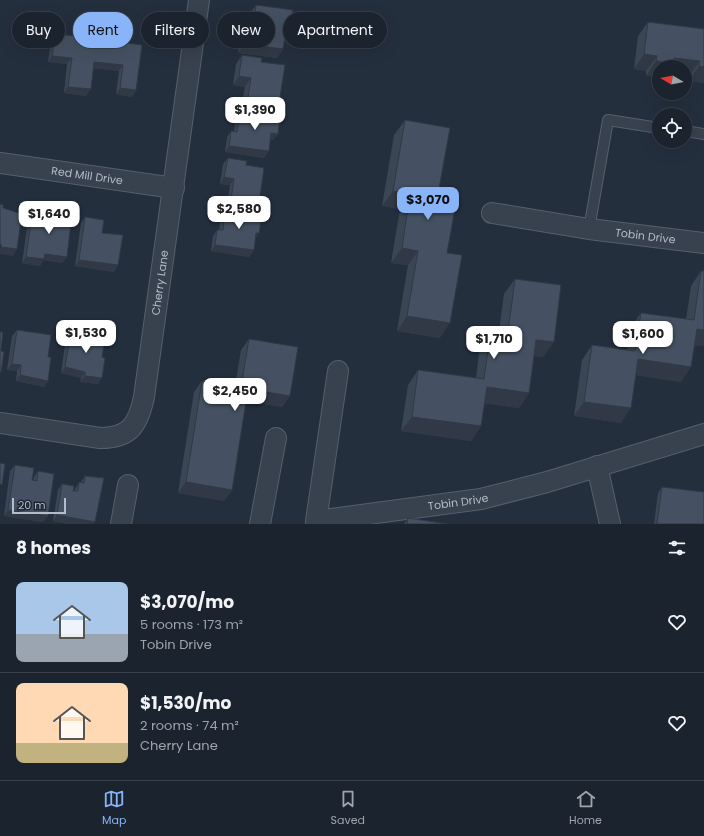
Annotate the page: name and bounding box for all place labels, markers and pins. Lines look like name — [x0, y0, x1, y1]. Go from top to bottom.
pin: $1,390 — [222, 97, 288, 131]
pin: $3,070 — [395, 187, 461, 221]
pin: $2,580 — [206, 196, 272, 230]
pin: $1,640 — [16, 201, 82, 235]
pin: $1,530 — [53, 320, 119, 354]
pin: $1,600 — [610, 321, 676, 355]
pin: $1,710 — [461, 326, 527, 360]
pin: $2,450 — [202, 378, 268, 412]

